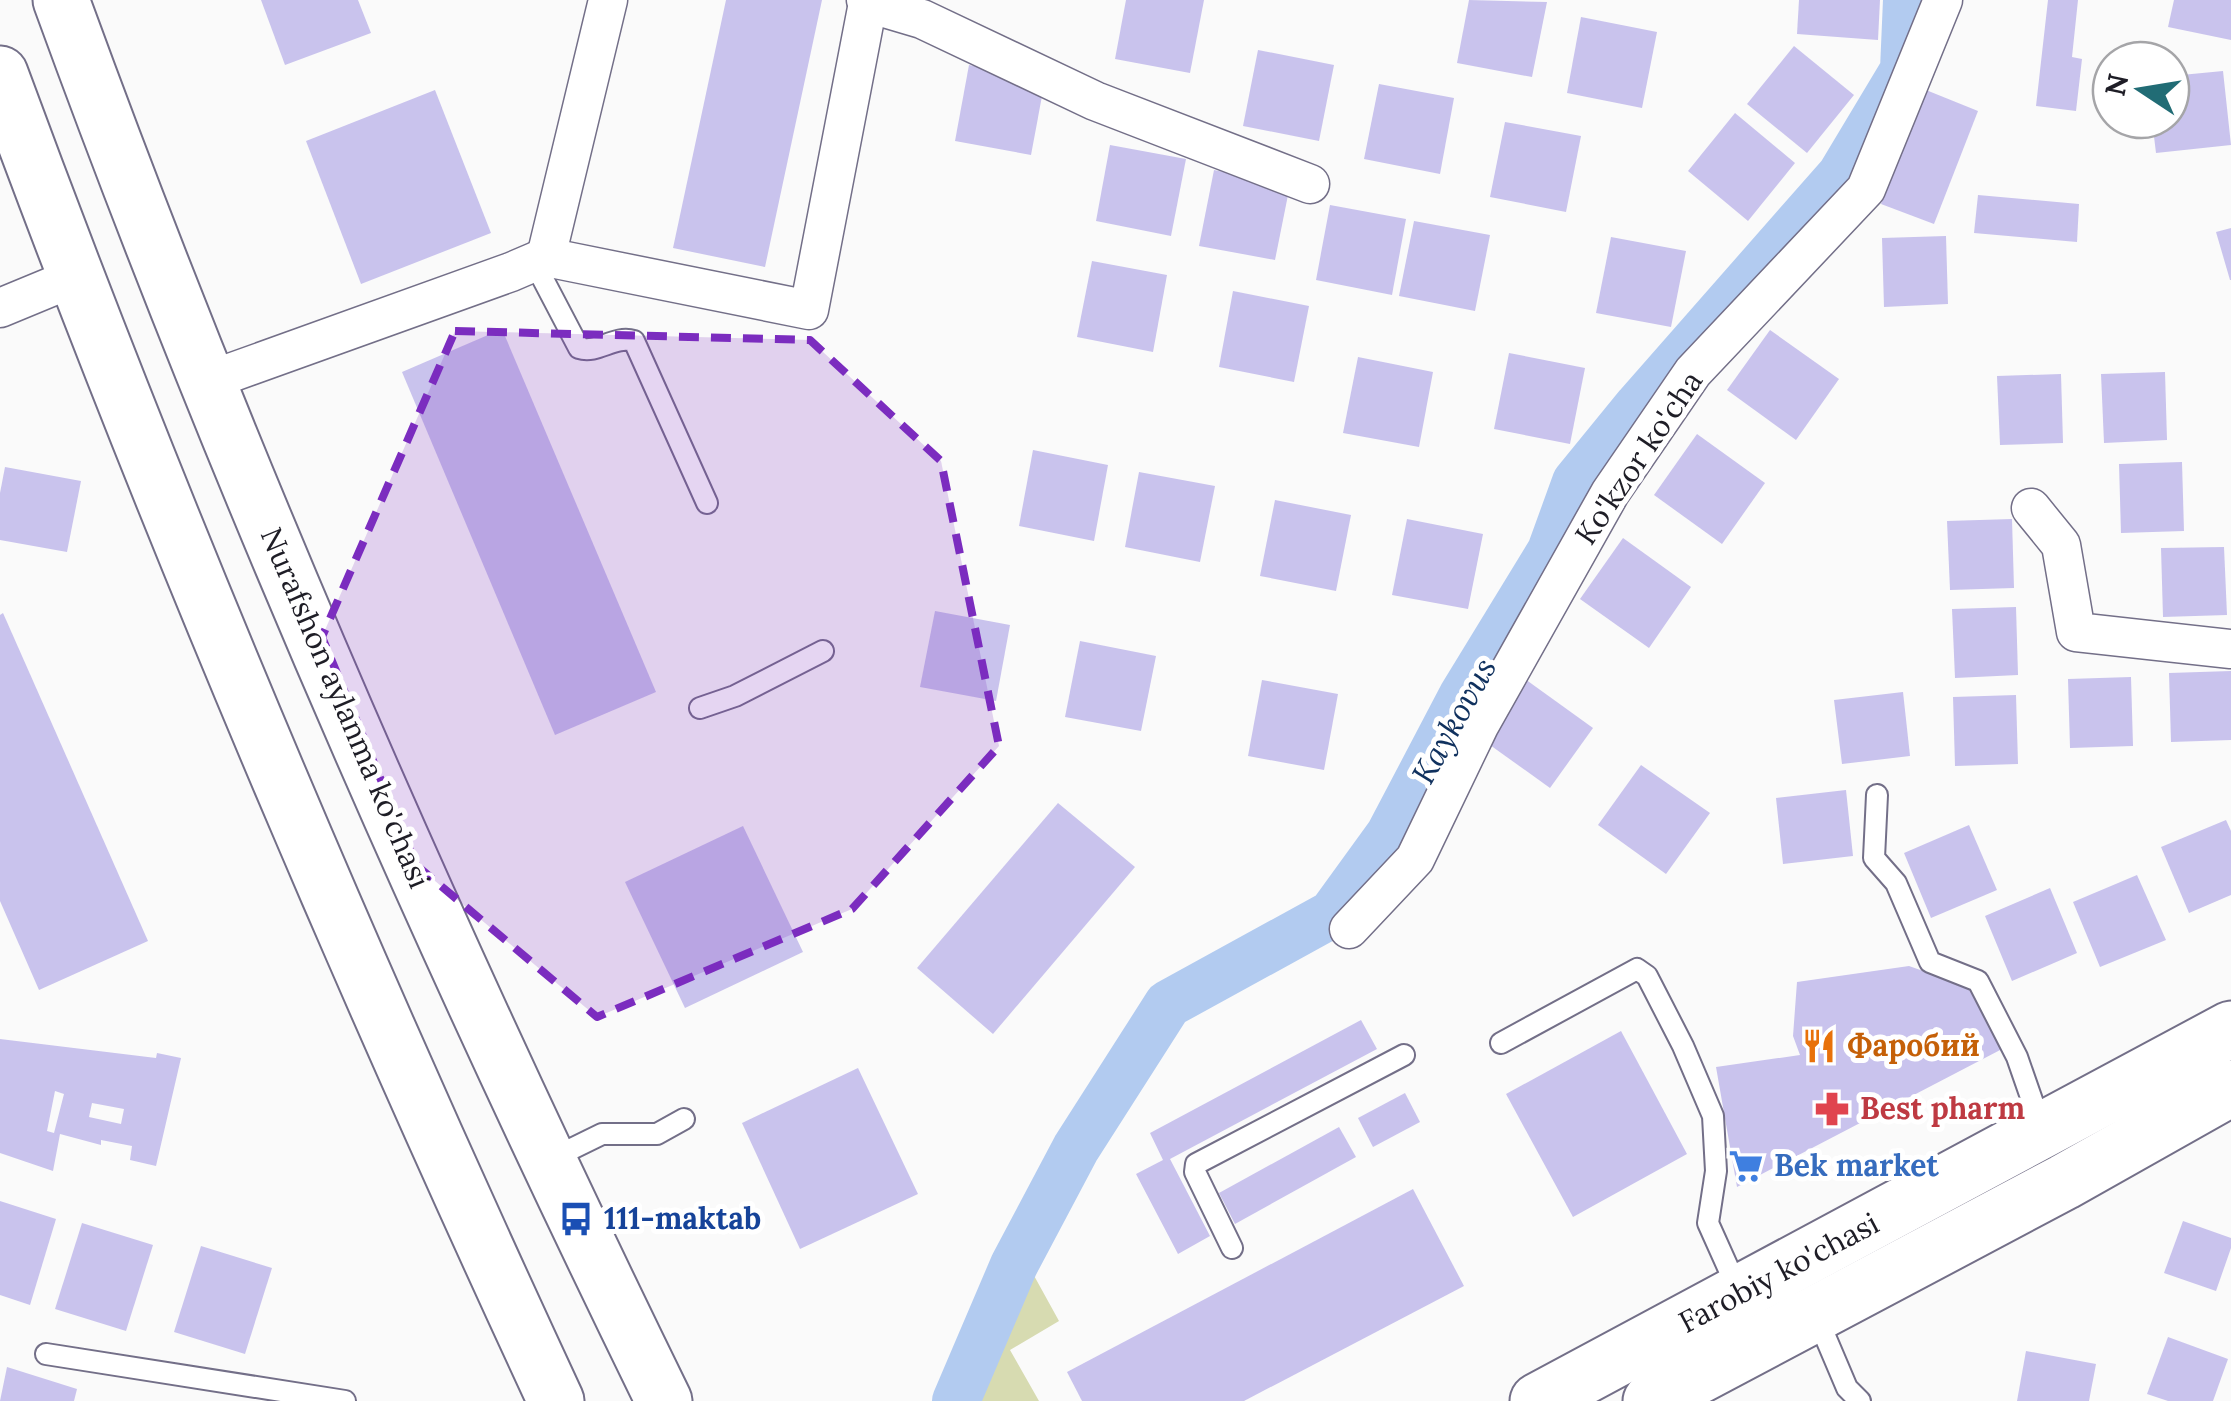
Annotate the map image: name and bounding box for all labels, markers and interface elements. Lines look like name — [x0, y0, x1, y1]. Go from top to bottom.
north arrow — [2091, 40, 2191, 140]
text: N — [2097, 70, 2136, 99]
street label: Ko'kzor ko'cha — [1566, 363, 1710, 552]
street label: Nurafshon aylanma ko'chasi — [252, 522, 439, 894]
water label: Kaykovus — [1402, 651, 1505, 791]
place label: Фаробий — [1847, 1026, 1980, 1064]
restaurant icon: Фаробий — [1800, 1027, 1838, 1065]
place label: Best pharm — [1860, 1089, 2025, 1127]
pharmacy icon: Best pharm — [1813, 1090, 1851, 1128]
place label: Bek market — [1774, 1146, 1939, 1184]
supermarket icon: Bek market — [1727, 1147, 1765, 1185]
place label: 111-maktab — [604, 1199, 761, 1237]
bus stop icon: 111-maktab — [557, 1200, 595, 1238]
street label: Farobiy ko'chasi — [1672, 1203, 1886, 1342]

